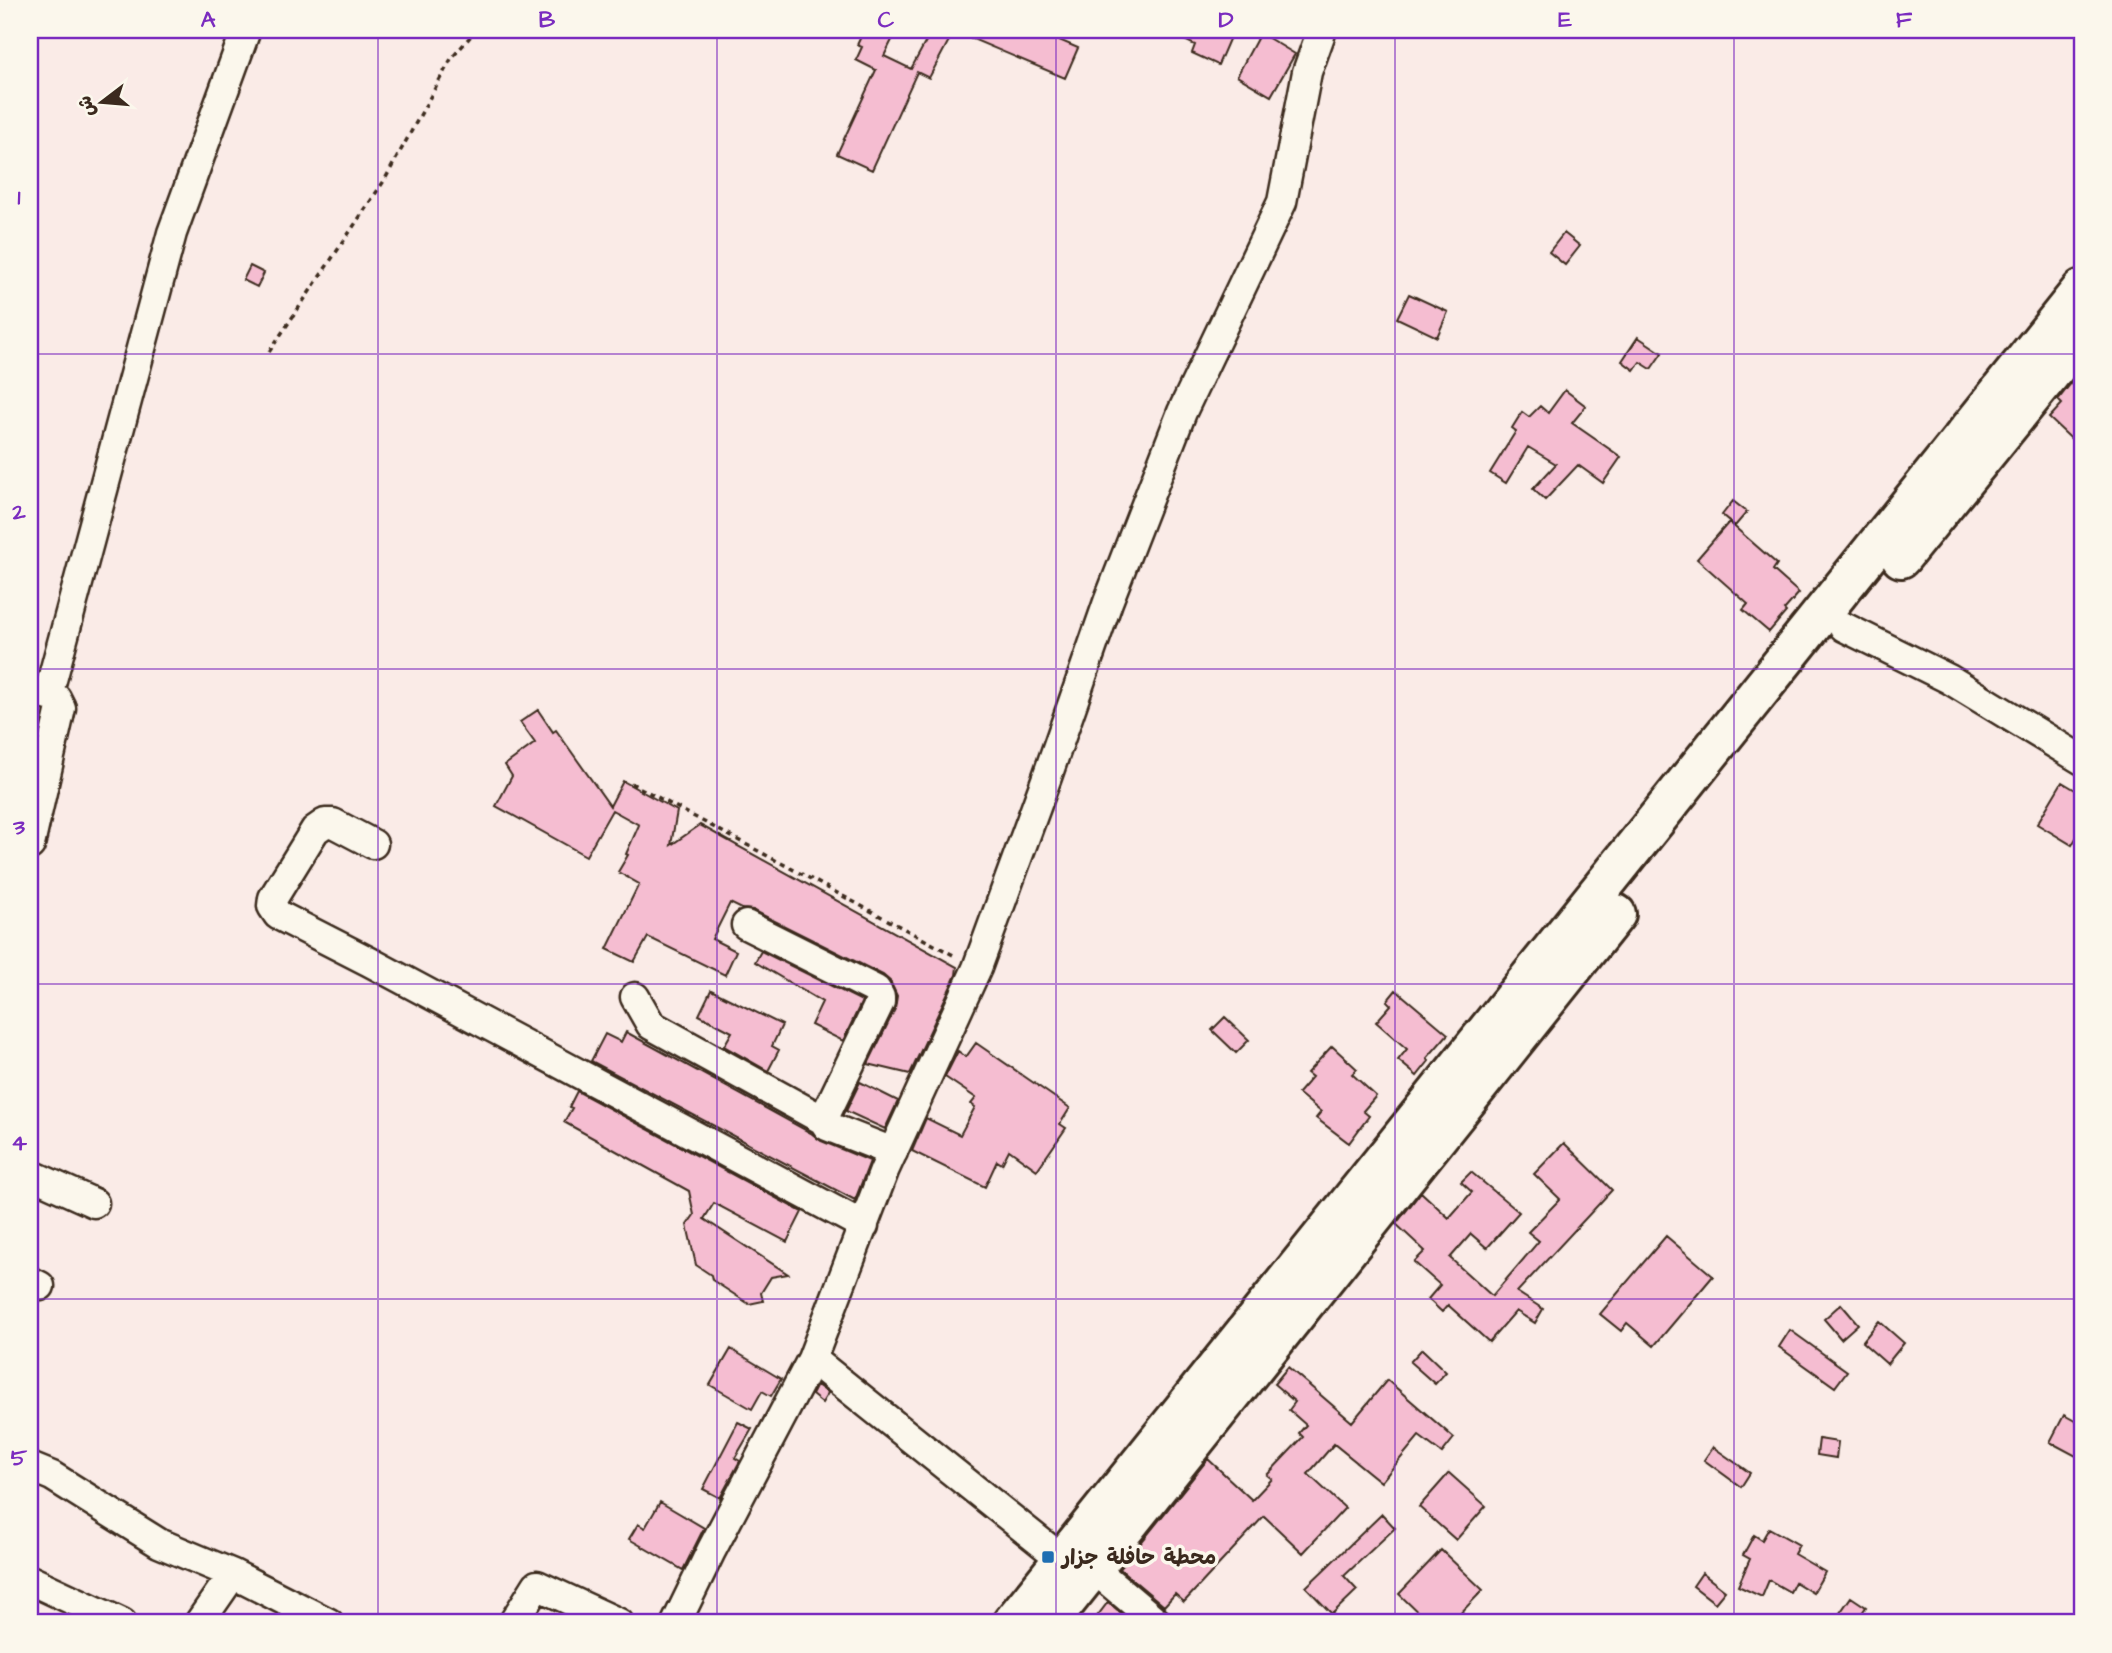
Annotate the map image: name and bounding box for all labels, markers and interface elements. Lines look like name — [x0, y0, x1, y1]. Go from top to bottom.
text: A — [201, 4, 216, 36]
text: B — [539, 4, 556, 36]
text: C — [878, 4, 895, 36]
text: D — [1219, 4, 1234, 36]
text: E — [1558, 4, 1572, 36]
text: F — [1896, 4, 1913, 36]
north arrow — [66, 66, 136, 136]
text: ش — [71, 92, 103, 120]
text: 1 — [18, 181, 21, 213]
text: 2 — [11, 496, 26, 528]
text: 3 — [12, 811, 25, 843]
text: 4 — [11, 1127, 27, 1159]
text: 5 — [11, 1442, 28, 1474]
place label: محطة حافلة جزار — [1060, 1543, 1216, 1572]
marker: محطة حافلة جزار — [1040, 1549, 1056, 1565]

